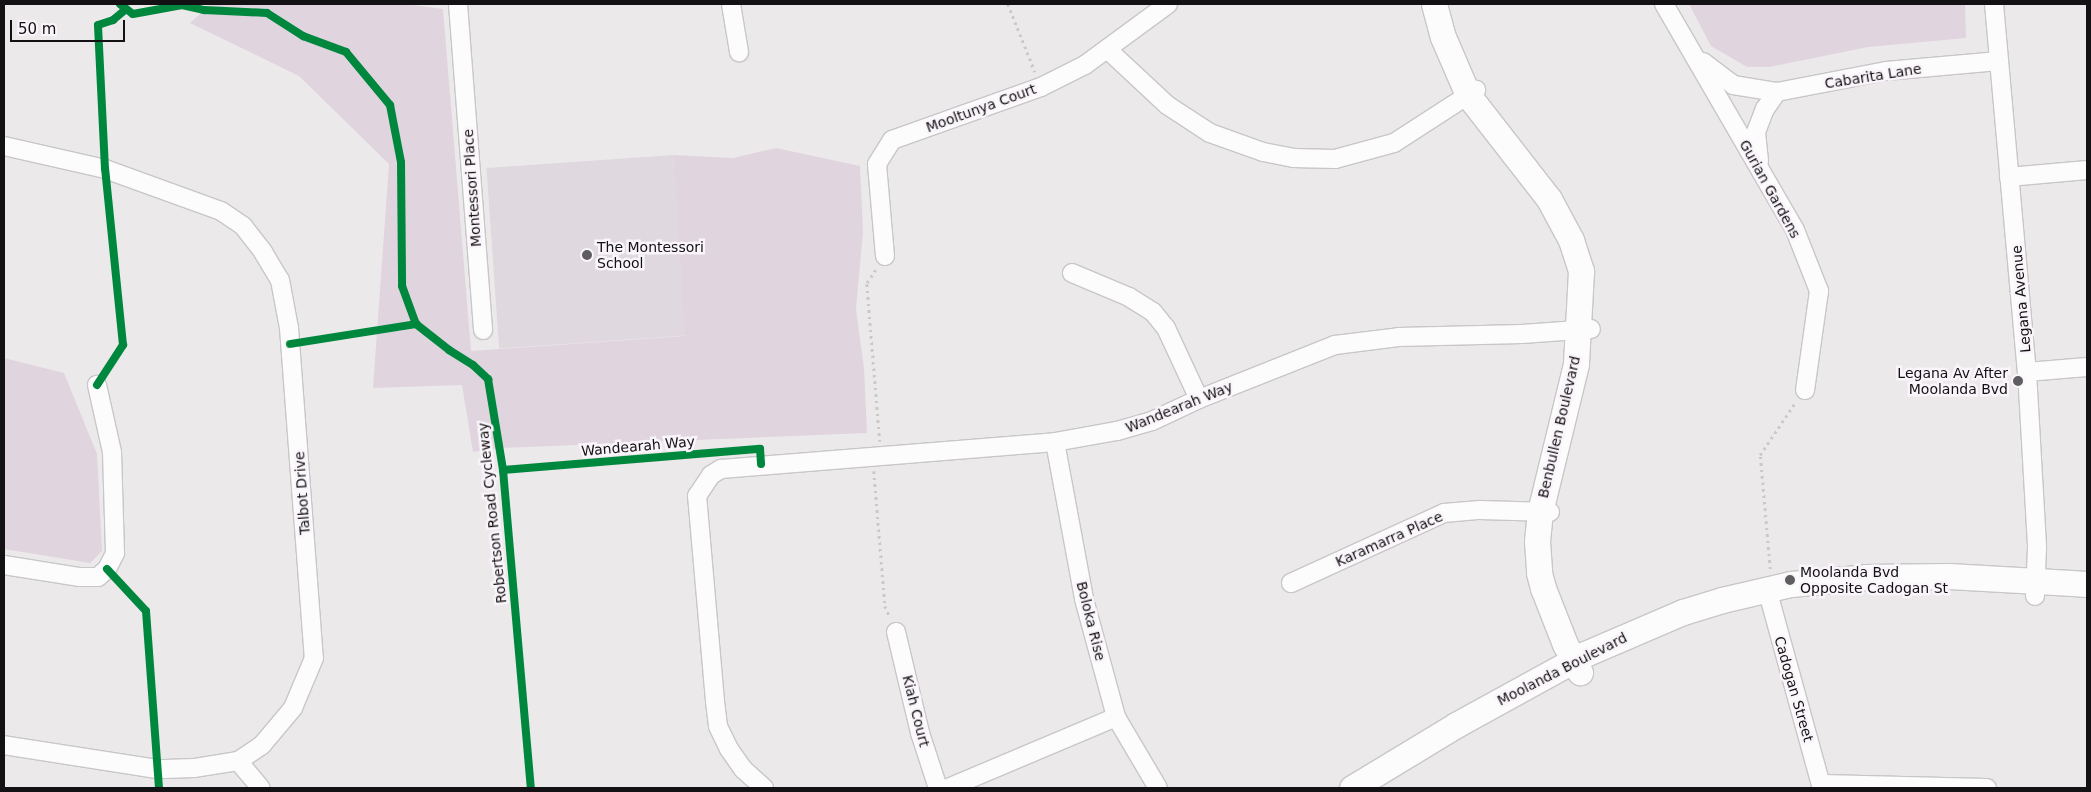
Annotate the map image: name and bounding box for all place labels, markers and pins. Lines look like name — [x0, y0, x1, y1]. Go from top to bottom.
place label: The Montessori School — [597, 239, 704, 272]
marker: The Montessori School — [581, 249, 593, 261]
place label: Legana Av After Moolanda Bvd — [1897, 365, 2008, 398]
marker: Legana Av After Moolanda Bvd — [2012, 375, 2024, 387]
place label: Moolanda Bvd Opposite Cadogan St — [1800, 564, 1948, 596]
marker: Moolanda Bvd Opposite Cadogan St — [1784, 574, 1796, 586]

